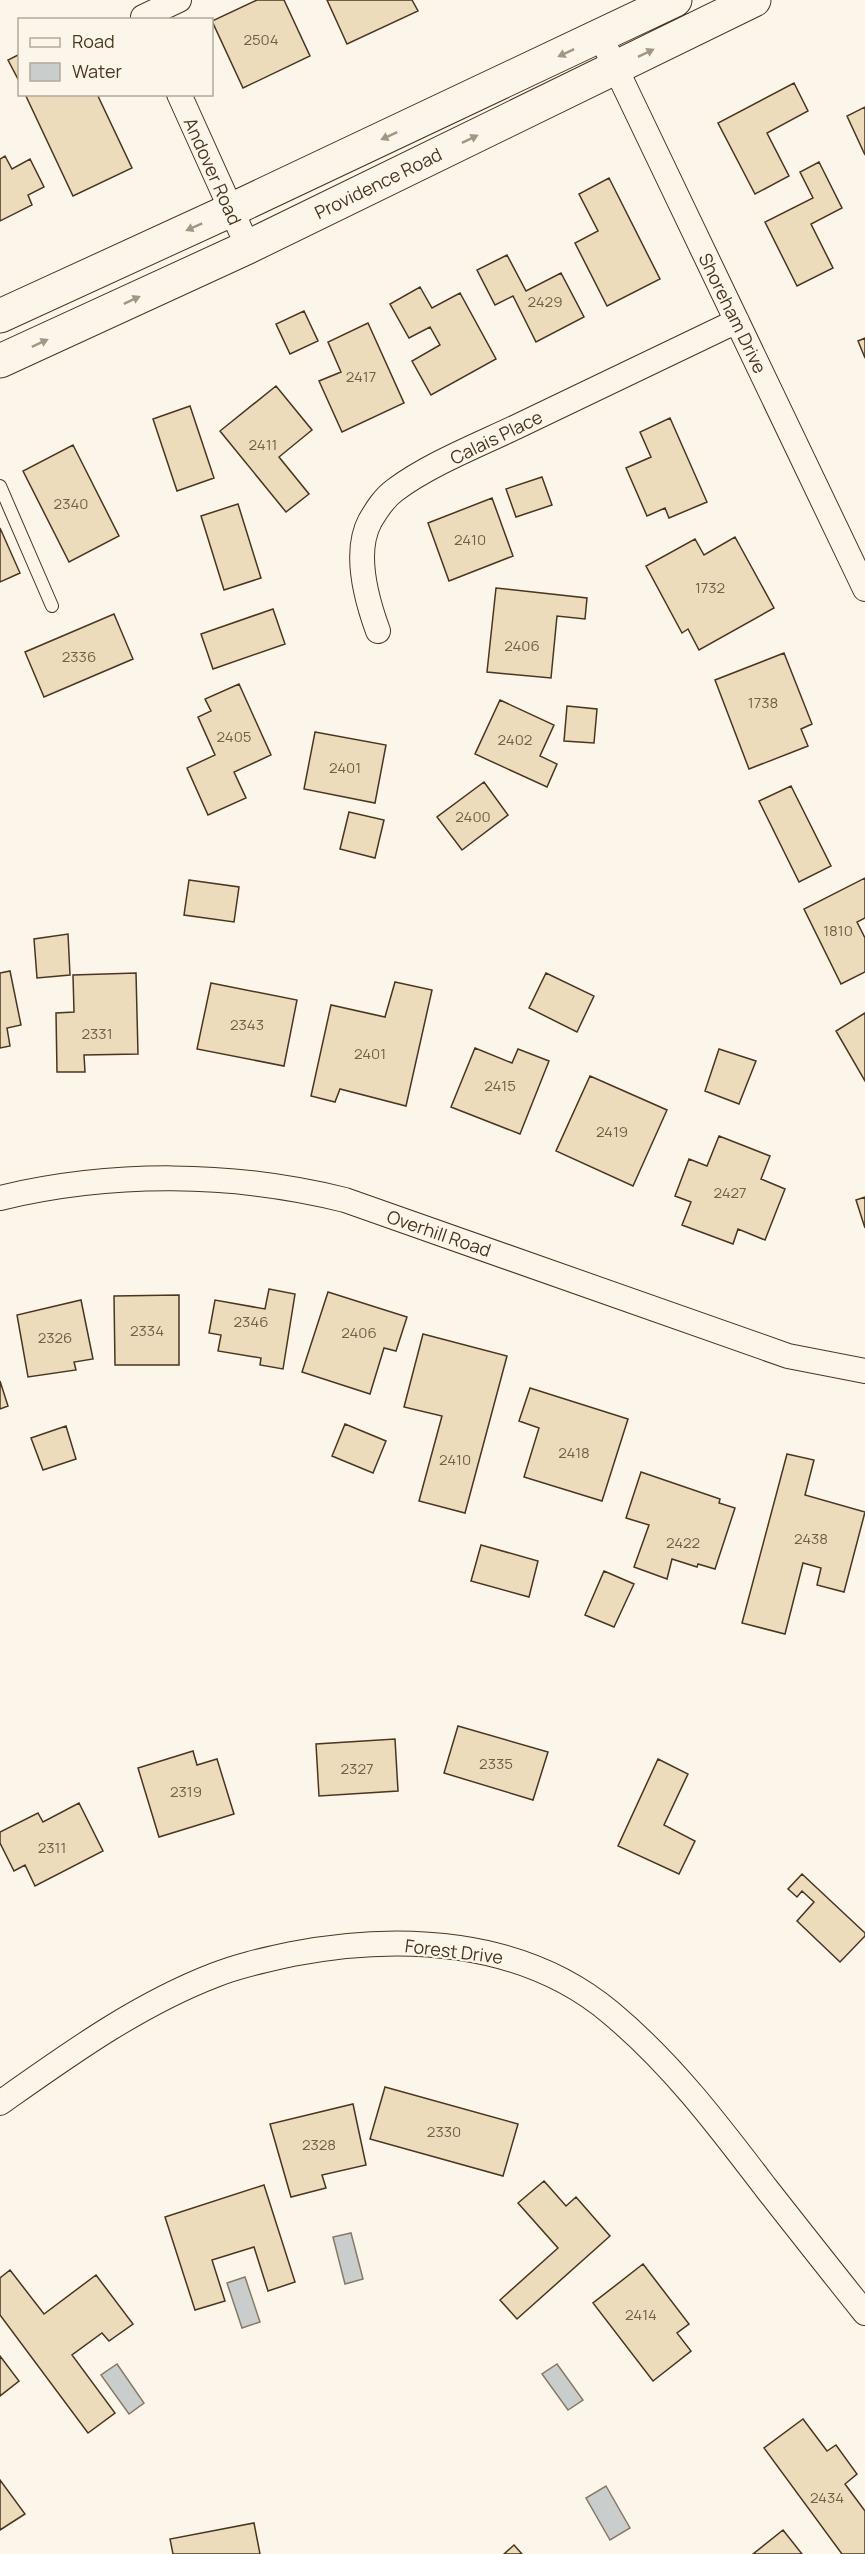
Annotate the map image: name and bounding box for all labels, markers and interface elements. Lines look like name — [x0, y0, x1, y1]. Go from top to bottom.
legend — [18, 18, 213, 96]
text: Road — [72, 29, 115, 53]
house number: 2504 — [243, 29, 279, 50]
one-way arrow — [558, 48, 575, 57]
one-way arrow — [637, 49, 654, 58]
text: Water — [72, 59, 122, 83]
street label: Andover Road — [179, 114, 247, 228]
one-way arrow — [381, 131, 398, 140]
one-way arrow — [462, 134, 479, 143]
street label: Providence Road — [310, 142, 446, 224]
one-way arrow — [184, 222, 202, 232]
street label: Shoreham Drive — [694, 249, 772, 377]
house number: 2429 — [528, 291, 562, 312]
one-way arrow — [124, 295, 142, 305]
one-way arrow — [31, 338, 48, 347]
house number: 2417 — [346, 366, 376, 387]
street label: Calais Place — [446, 404, 546, 470]
house number: 2411 — [249, 434, 277, 455]
house number: 2340 — [54, 493, 88, 514]
house number: 2410 — [454, 529, 486, 550]
house number: 1732 — [695, 577, 725, 598]
house number: 2406 — [504, 635, 540, 656]
house number: 2336 — [62, 646, 96, 667]
house number: 1738 — [748, 692, 778, 713]
house number: 2405 — [217, 726, 251, 747]
house number: 2402 — [498, 729, 532, 750]
house number: 2401 — [329, 757, 361, 778]
house number: 2400 — [455, 806, 491, 827]
house number: 1810 — [823, 920, 853, 941]
house number: 2343 — [230, 1014, 264, 1035]
house number: 2331 — [82, 1023, 113, 1044]
house number: 2401 — [354, 1043, 386, 1064]
house number: 2415 — [484, 1075, 516, 1096]
house number: 2419 — [596, 1121, 628, 1142]
house number: 2427 — [713, 1182, 747, 1203]
street label: Overhill Road — [384, 1204, 494, 1262]
house number: 2346 — [234, 1311, 269, 1332]
house number: 2334 — [130, 1320, 164, 1341]
house number: 2406 — [341, 1322, 377, 1343]
house number: 2326 — [38, 1327, 72, 1348]
house number: 2418 — [558, 1442, 590, 1463]
house number: 2410 — [439, 1449, 471, 1470]
house number: 2438 — [794, 1528, 828, 1549]
house number: 2422 — [666, 1532, 700, 1553]
house number: 2335 — [479, 1753, 513, 1774]
house number: 2327 — [341, 1758, 373, 1779]
house number: 2319 — [170, 1781, 202, 1802]
house number: 2311 — [38, 1837, 66, 1858]
street label: Forest Drive — [404, 1933, 504, 1969]
house number: 2330 — [427, 2121, 461, 2142]
house number: 2328 — [302, 2134, 336, 2155]
house number: 2414 — [625, 2304, 657, 2325]
house number: 2434 — [810, 2487, 844, 2508]

